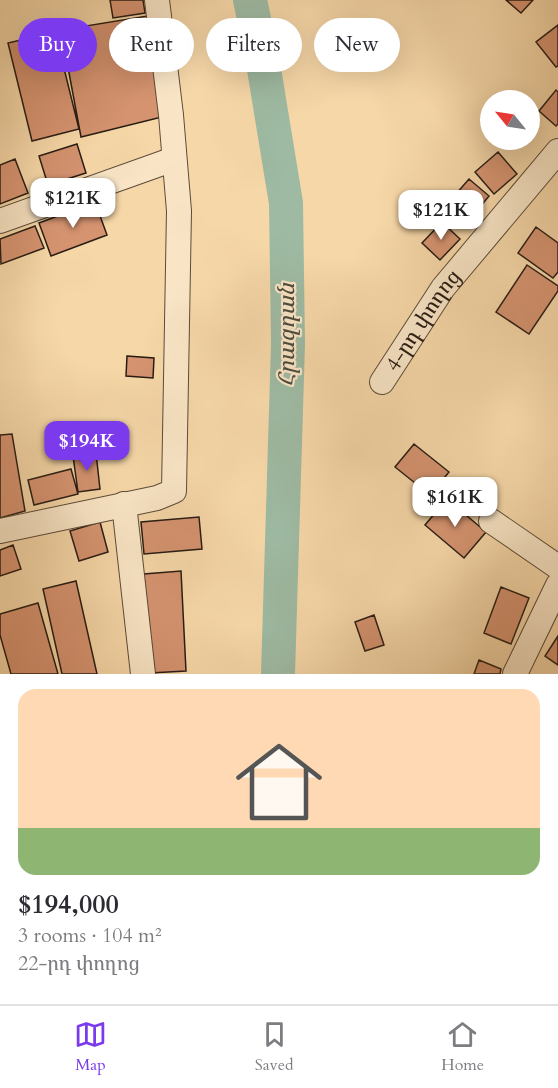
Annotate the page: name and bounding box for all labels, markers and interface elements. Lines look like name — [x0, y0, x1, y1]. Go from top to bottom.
chip: Buy — [18, 18, 97, 72]
chip: Rent — [109, 18, 194, 72]
chip: Filters — [206, 18, 302, 72]
chip: New — [314, 18, 400, 72]
north arrow — [480, 90, 540, 150]
map controls — [480, 90, 540, 150]
pin: $121K — [31, 178, 115, 229]
text: $121K — [44, 184, 102, 211]
pin: $121K — [399, 190, 483, 241]
text: $121K — [412, 196, 470, 223]
street label: 4-րդ փողոց — [379, 263, 468, 377]
water label: Հրազդան — [272, 282, 302, 387]
pin: $194K — [45, 421, 129, 472]
text: $194K — [58, 427, 116, 454]
pin: $161K — [413, 477, 497, 528]
text: $161K — [426, 483, 484, 510]
icon: home — [225, 728, 333, 836]
text: $194,000 — [18, 887, 119, 922]
text: 3 rooms · 104 m² — [18, 922, 162, 949]
text: 22-րդ փողոց — [18, 950, 140, 977]
tab: Map — [74, 1018, 107, 1076]
tab: Saved — [255, 1018, 293, 1076]
tab: Home — [441, 1018, 484, 1076]

